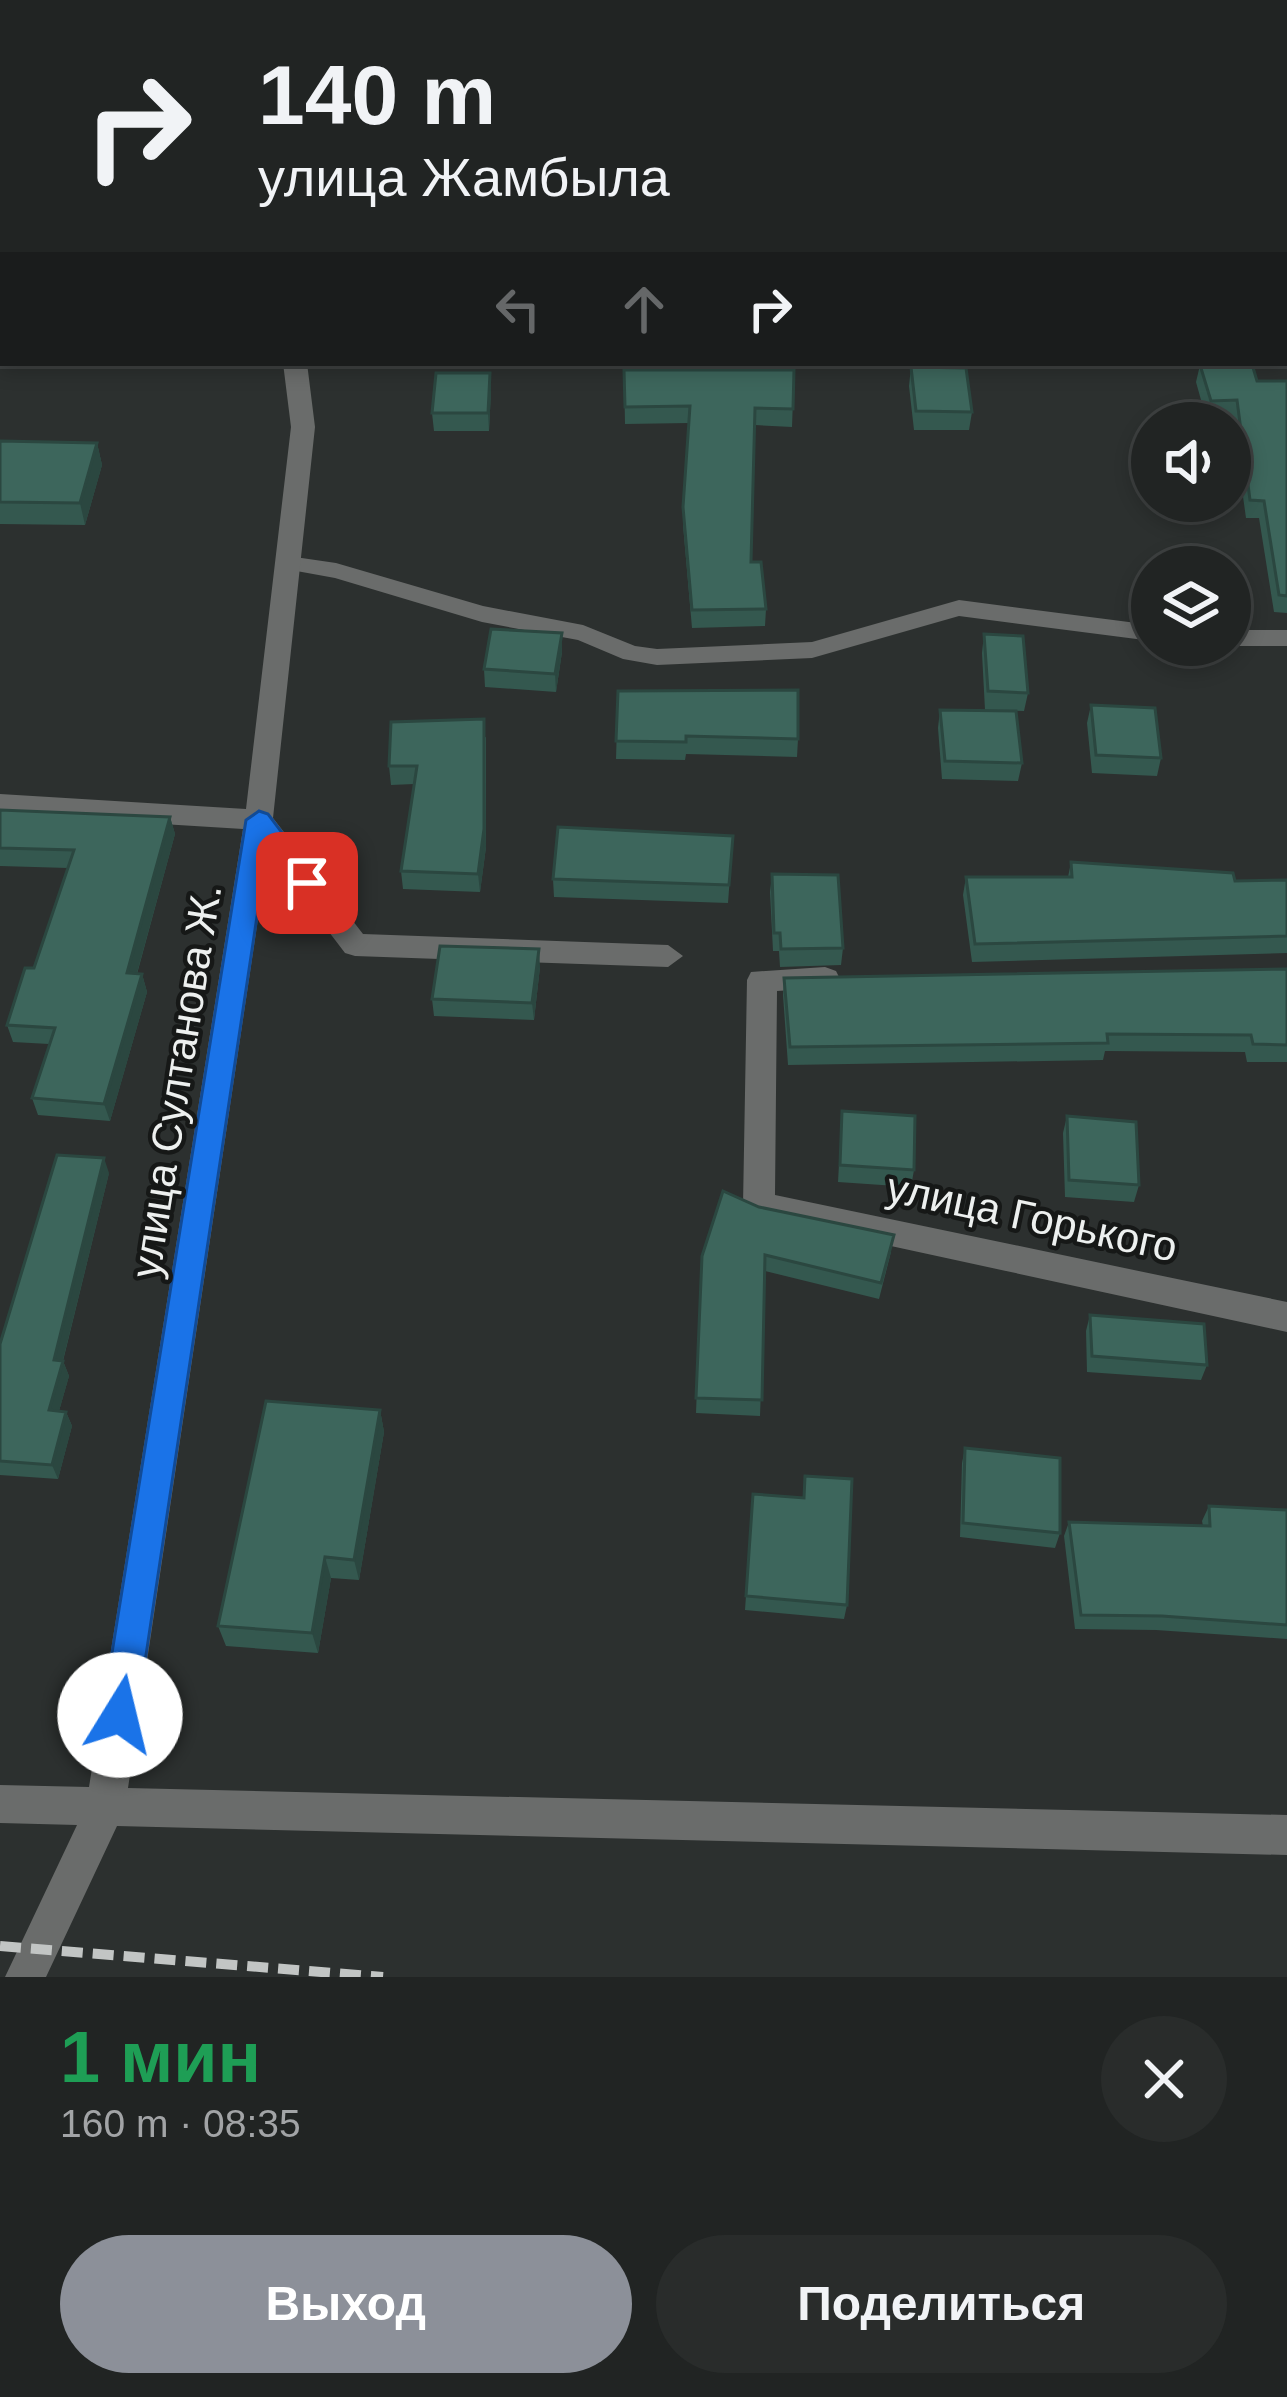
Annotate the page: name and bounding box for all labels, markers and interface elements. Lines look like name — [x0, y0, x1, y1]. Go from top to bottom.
icon: right — [60, 48, 216, 204]
text: 140 m — [258, 48, 496, 142]
text: улица Жамбыла — [258, 147, 670, 207]
icon: left — [485, 276, 551, 342]
icon: ahead — [611, 276, 677, 342]
icon: right — [737, 276, 803, 342]
map controls — [1131, 402, 1251, 666]
button: sound — [1131, 402, 1251, 522]
button: layers — [1131, 546, 1251, 666]
pin — [256, 832, 358, 934]
icon: arrive — [274, 850, 340, 916]
street label: улица Султанова Ж. — [122, 881, 230, 1281]
street label: улица Горького — [883, 1163, 1181, 1271]
position arrow — [57, 1652, 183, 1778]
button: close — [1101, 2016, 1227, 2142]
text: 1 мин — [60, 2017, 261, 2097]
text: 160 m · 08:35 — [60, 2102, 301, 2145]
button: Выход — [60, 2235, 632, 2373]
button: Поделиться — [656, 2235, 1227, 2373]

